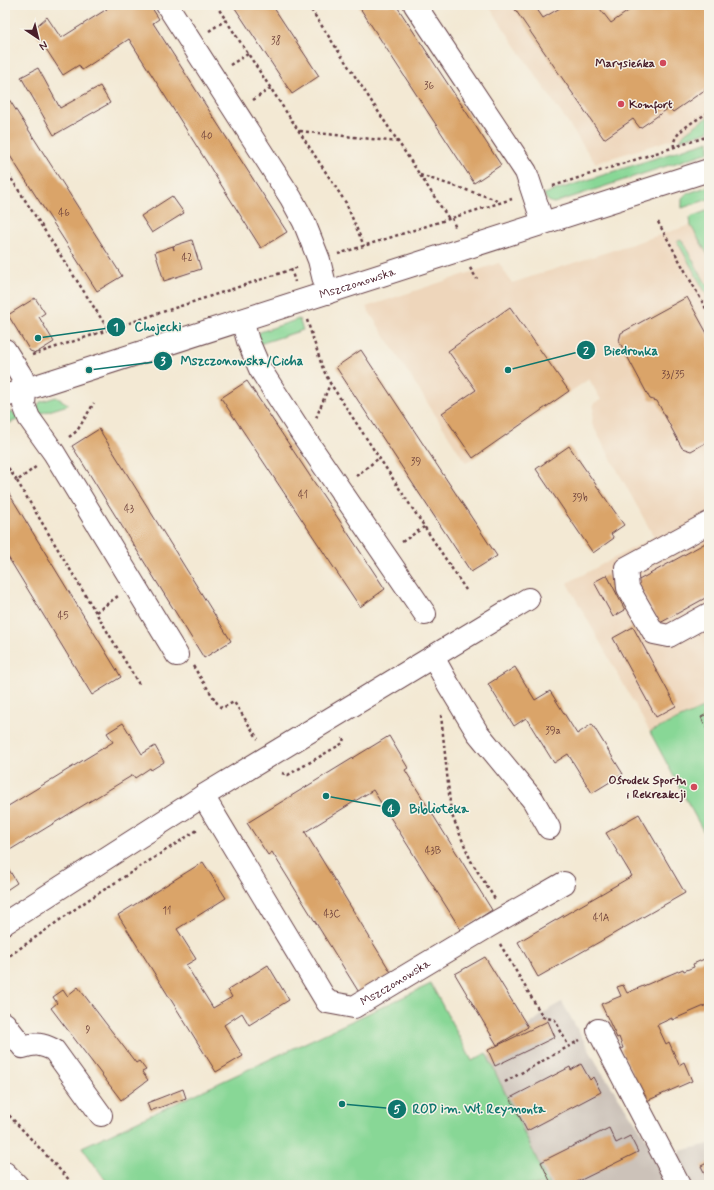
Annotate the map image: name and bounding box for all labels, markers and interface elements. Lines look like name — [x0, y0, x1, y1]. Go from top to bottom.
north arrow — [18, 18, 58, 58]
house number: 38 — [271, 34, 281, 48]
text: N — [36, 38, 50, 53]
place label: Marysieńka — [595, 56, 655, 72]
marker: Marysieńka — [658, 58, 668, 68]
house number: 36 — [424, 80, 434, 93]
place label: Komfort — [629, 97, 673, 114]
marker: Komfort — [616, 99, 626, 109]
house number: 40 — [201, 130, 213, 143]
house number: 46 — [58, 207, 70, 220]
house number: 42 — [181, 252, 193, 265]
street label: Mszczonowska — [317, 264, 399, 304]
callout: Chojecki — [106, 314, 189, 339]
text: Chojecki — [135, 319, 181, 336]
text: 1 — [113, 320, 119, 336]
callout: Biedronka — [576, 338, 667, 363]
text: Biedronka — [604, 343, 659, 360]
text: 2 — [583, 344, 589, 360]
callout: Mszczonowska/Cicha — [153, 348, 312, 373]
text: Mszczonowska/Cicha — [180, 353, 304, 370]
text: 3 — [160, 354, 166, 370]
house number: 33/35 — [662, 369, 684, 382]
house number: 39 — [411, 456, 421, 469]
house number: 41 — [298, 489, 308, 502]
house number: 39b — [572, 492, 588, 505]
house number: 43 — [124, 503, 134, 516]
house number: 45 — [57, 610, 69, 623]
house number: 39a — [545, 725, 561, 738]
place label: Ośrodek Sportu i Rekreakcji — [608, 773, 686, 803]
marker: Ośrodek Sportu i Rekreakcji — [689, 782, 699, 792]
callout: Biblioteka — [381, 796, 477, 821]
text: Biblioteka — [409, 801, 470, 818]
text: 4 — [388, 802, 395, 818]
house number: 43B — [425, 845, 441, 858]
house number: 11 — [163, 905, 171, 918]
house number: 43C — [323, 908, 341, 921]
house number: 41A — [593, 912, 609, 925]
street label: Mszczonowska — [358, 955, 435, 1010]
house number: 9 — [86, 1024, 91, 1037]
callout: ROD im. Wł. Reymonta — [387, 1096, 552, 1121]
text: ROD im. Wł. Reymonta — [412, 1101, 547, 1118]
text: 5 — [393, 1102, 401, 1118]

